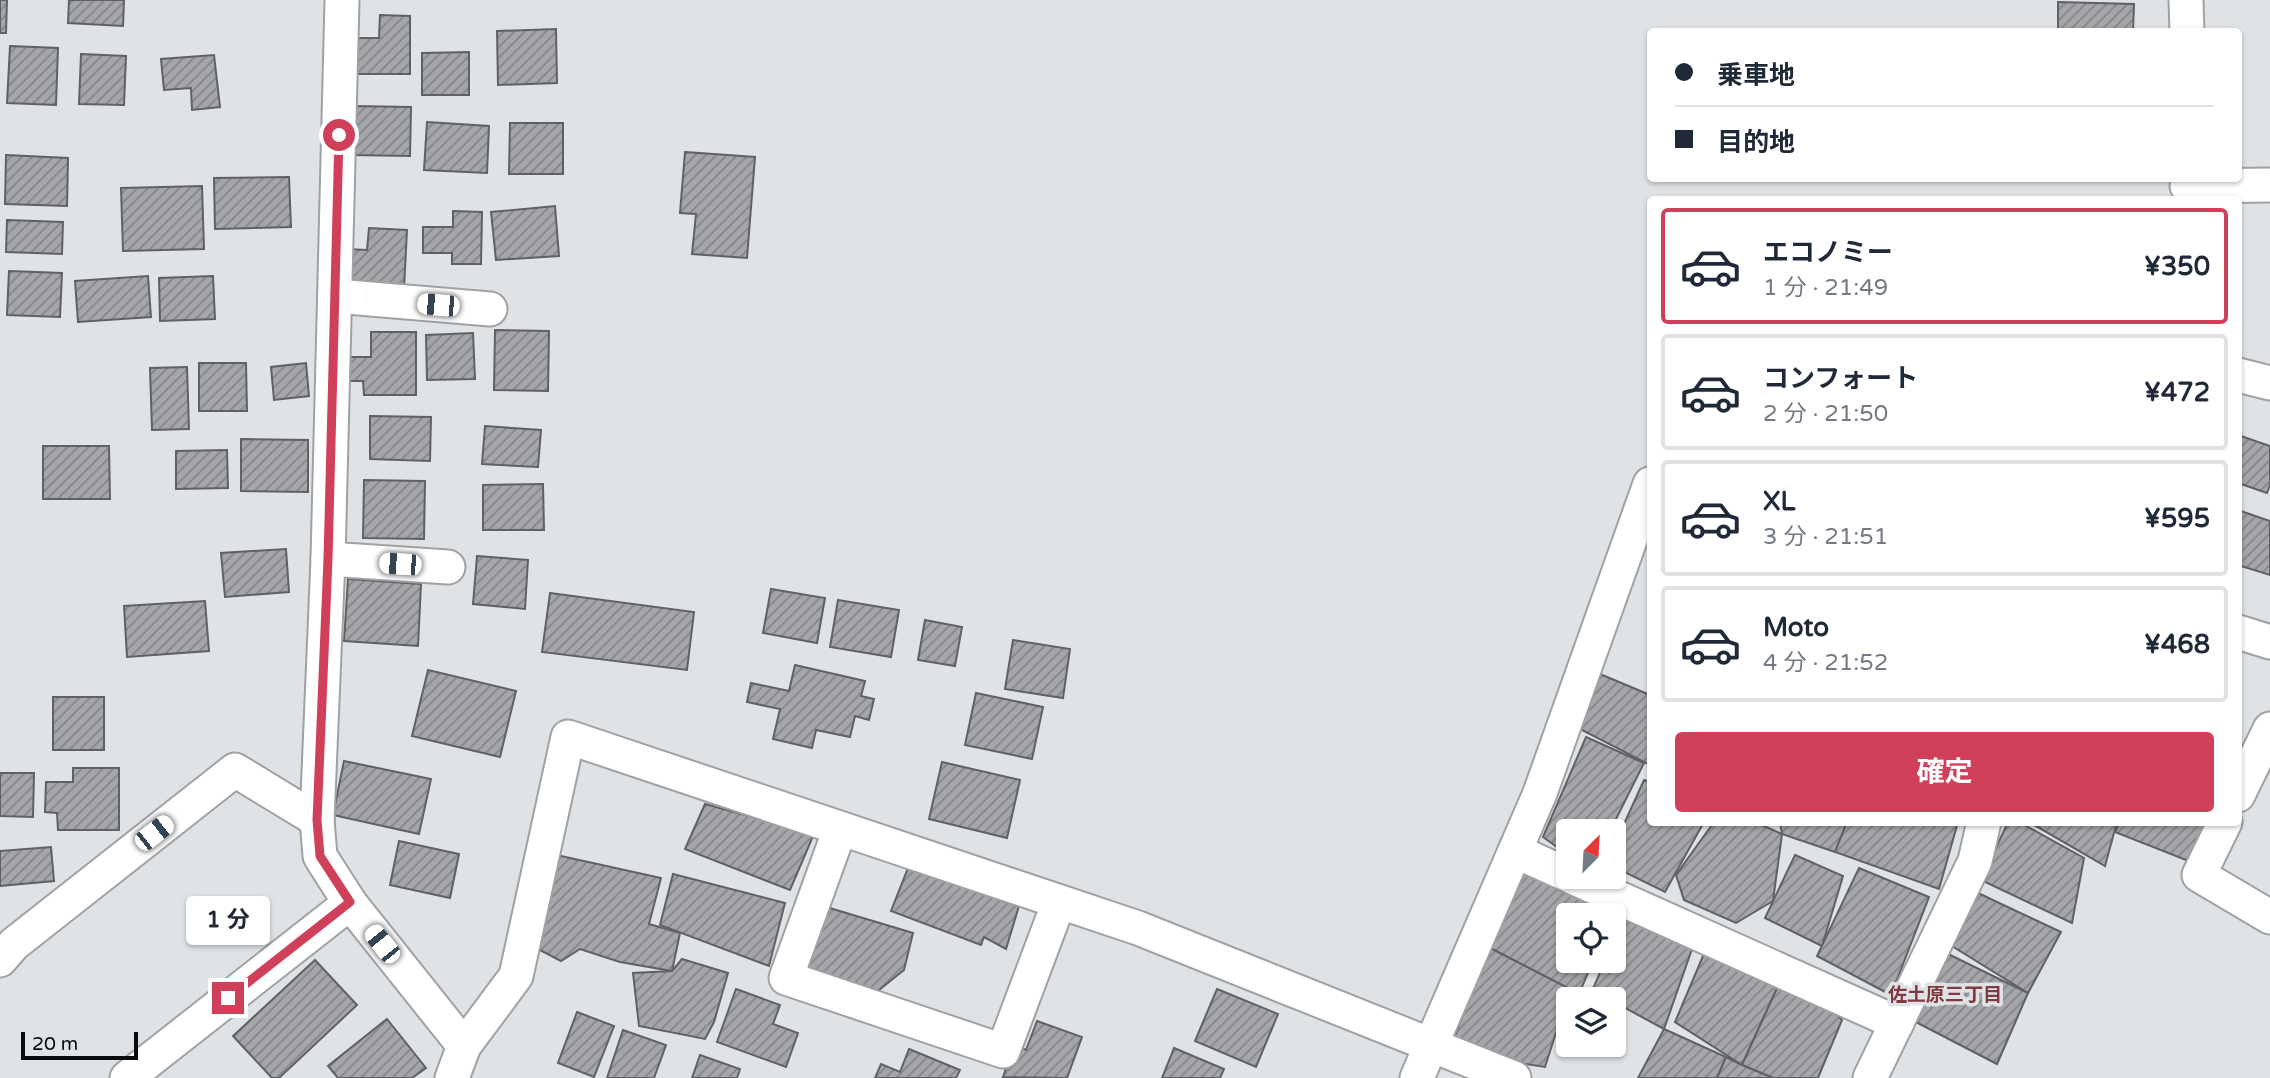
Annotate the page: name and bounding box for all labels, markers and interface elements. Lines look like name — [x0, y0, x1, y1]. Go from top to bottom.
text: 乗車地 — [1717, 60, 1795, 91]
route start — [323, 119, 355, 151]
text: 目的地 — [1717, 127, 1795, 158]
icon: car — [1679, 235, 1742, 298]
text: エコノミー — [1763, 237, 1893, 268]
text: ¥350 — [2144, 251, 2210, 282]
text: 1 分 · 21:49 — [1763, 274, 1888, 302]
car — [417, 293, 460, 317]
icon: car — [1679, 361, 1742, 424]
text: コンフォート — [1763, 363, 1918, 394]
text: ¥472 — [2144, 377, 2210, 408]
text: 2 分 · 21:50 — [1763, 400, 1888, 428]
text: XL — [1763, 486, 1795, 517]
icon: car — [1679, 487, 1742, 550]
text: ¥595 — [2144, 503, 2210, 534]
text: 3 分 · 21:51 — [1763, 523, 1888, 551]
car — [379, 552, 422, 576]
text: Moto — [1763, 612, 1829, 643]
icon: car — [1679, 613, 1742, 676]
text: ¥468 — [2144, 629, 2210, 660]
text: 4 分 · 21:52 — [1763, 649, 1888, 677]
button: 確定 — [1675, 732, 2214, 812]
car — [131, 812, 178, 854]
north arrow — [1556, 819, 1626, 889]
map controls — [1556, 819, 1626, 1057]
callout: 1 分 — [186, 897, 270, 946]
button: locate — [1556, 903, 1626, 973]
text: 1 分 — [206, 906, 250, 934]
car — [361, 921, 404, 967]
route end — [212, 982, 244, 1014]
district label: 佐土原三丁目 — [1888, 984, 2002, 1006]
button: layers — [1556, 987, 1626, 1057]
scale bar — [21, 1029, 138, 1061]
text: 20 m — [32, 1033, 78, 1055]

